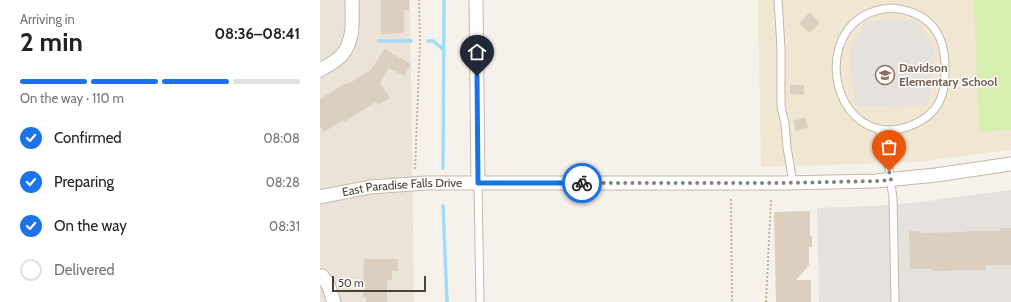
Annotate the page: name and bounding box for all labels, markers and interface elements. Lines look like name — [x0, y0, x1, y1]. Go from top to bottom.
text: Arriving in — [20, 11, 75, 27]
text: 08:36–08:41 — [215, 25, 300, 43]
text: 2 min — [20, 26, 83, 58]
pin — [460, 35, 494, 76]
icon: home — [466, 41, 488, 63]
place label: Davidson Elementary School — [899, 60, 997, 89]
school or university icon: Davidson Elementary School — [874, 64, 896, 86]
text: On the way · 110 m — [20, 90, 124, 106]
icon: check — [20, 127, 42, 149]
text: Confirmed — [54, 129, 122, 147]
text: 08:08 — [263, 130, 300, 146]
pin — [872, 130, 906, 171]
icon: bag — [878, 136, 900, 158]
courier — [562, 163, 602, 203]
icon: check — [20, 171, 42, 193]
icon: bike — [571, 172, 593, 194]
text: Preparing — [54, 173, 114, 191]
text: 08:28 — [266, 174, 300, 190]
street label: East Paradise Falls Drive — [341, 175, 462, 199]
icon: check — [20, 215, 42, 237]
text: On the way — [54, 217, 127, 235]
text: 08:31 — [269, 218, 300, 234]
text: Delivered — [54, 261, 115, 279]
scale bar — [332, 274, 426, 293]
text: 50 m — [338, 276, 364, 290]

